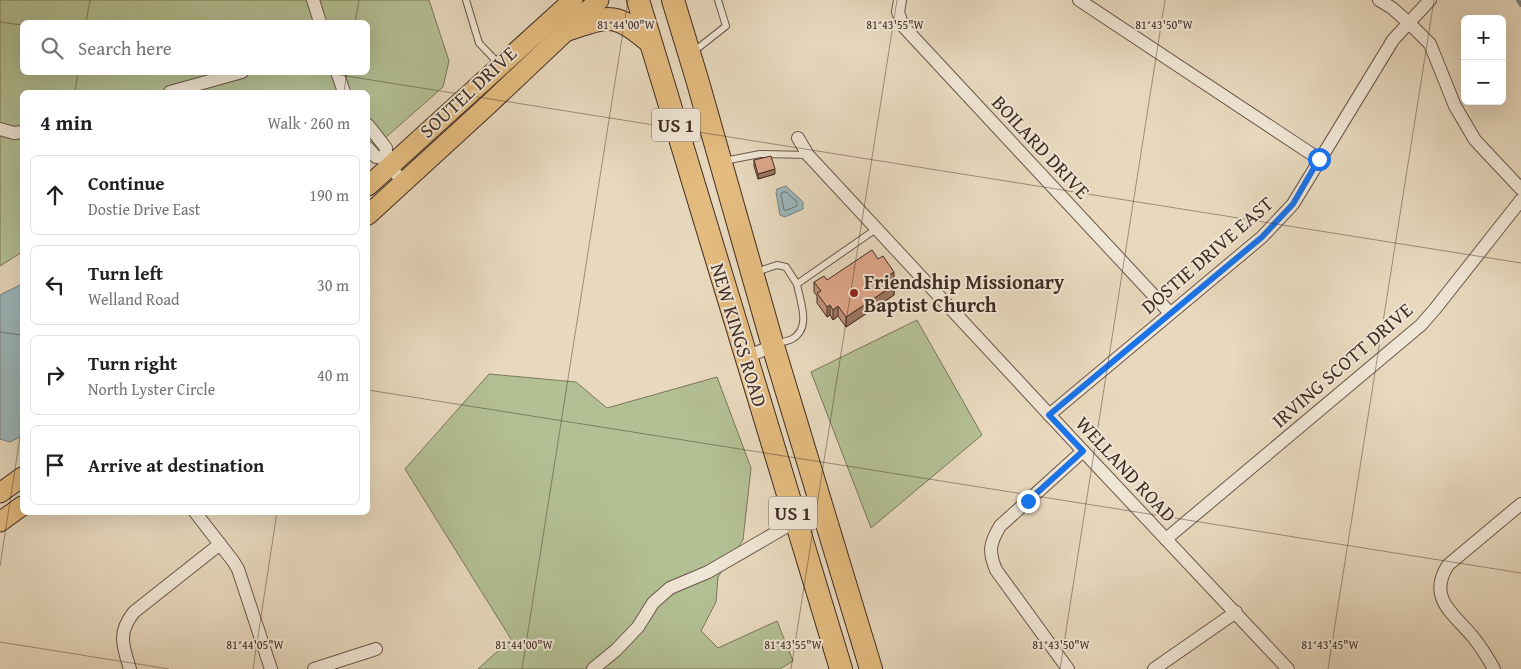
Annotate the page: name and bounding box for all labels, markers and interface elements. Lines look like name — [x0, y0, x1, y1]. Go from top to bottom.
map controls — [1461, 15, 1506, 105]
button: + — [1461, 15, 1506, 60]
text: 81°44'00"W — [597, 16, 656, 33]
text: 81°43'55"W — [866, 16, 925, 33]
text: 81°43'50"W — [1135, 16, 1194, 33]
search box — [20, 20, 370, 75]
icon: search — [38, 34, 66, 62]
text: Search here — [78, 34, 172, 62]
street label: SOUTEL DRIVE — [413, 39, 523, 144]
button: − — [1461, 60, 1506, 105]
street label: BOILARD DRIVE — [986, 88, 1097, 205]
text: 4 min — [40, 107, 92, 138]
road number: US 1 — [652, 108, 700, 142]
text: Walk · 260 m — [267, 111, 350, 135]
route start — [1308, 148, 1331, 171]
text: Continue — [88, 169, 165, 197]
icon: ahead — [41, 181, 69, 209]
text: 190 m — [309, 183, 349, 207]
street label: DOSTIE DRIVE EAST — [1134, 189, 1279, 320]
text: Dostie Drive East — [88, 197, 200, 221]
text: Turn left — [88, 259, 163, 287]
street label: NEW KINGS ROAD — [704, 259, 775, 410]
place label: Friendship Missionary Baptist Church — [864, 267, 1065, 319]
icon: left — [41, 271, 69, 299]
text: 30 m — [317, 273, 349, 297]
text: Welland Road — [88, 287, 180, 311]
marker: Friendship Missionary Baptist Church — [848, 287, 860, 299]
street label: IRVING SCOTT DRIVE — [1265, 295, 1418, 434]
text: Turn right — [88, 349, 177, 377]
icon: right — [41, 361, 69, 389]
text: 40 m — [317, 363, 349, 387]
text: North Lyster Circle — [88, 377, 215, 401]
street label: WELLAND ROAD — [1069, 409, 1183, 528]
icon: arrive — [41, 451, 69, 479]
text: Arrive at destination — [88, 451, 264, 479]
route end — [1017, 490, 1040, 513]
road number: US 1 — [769, 496, 817, 530]
text: 81°44'05"W — [226, 636, 285, 653]
text: 81°44'00"W — [495, 636, 554, 653]
text: 81°43'55"W — [764, 636, 823, 653]
text: 81°43'50"W — [1032, 636, 1091, 653]
text: 81°43'45"W — [1301, 636, 1360, 653]

